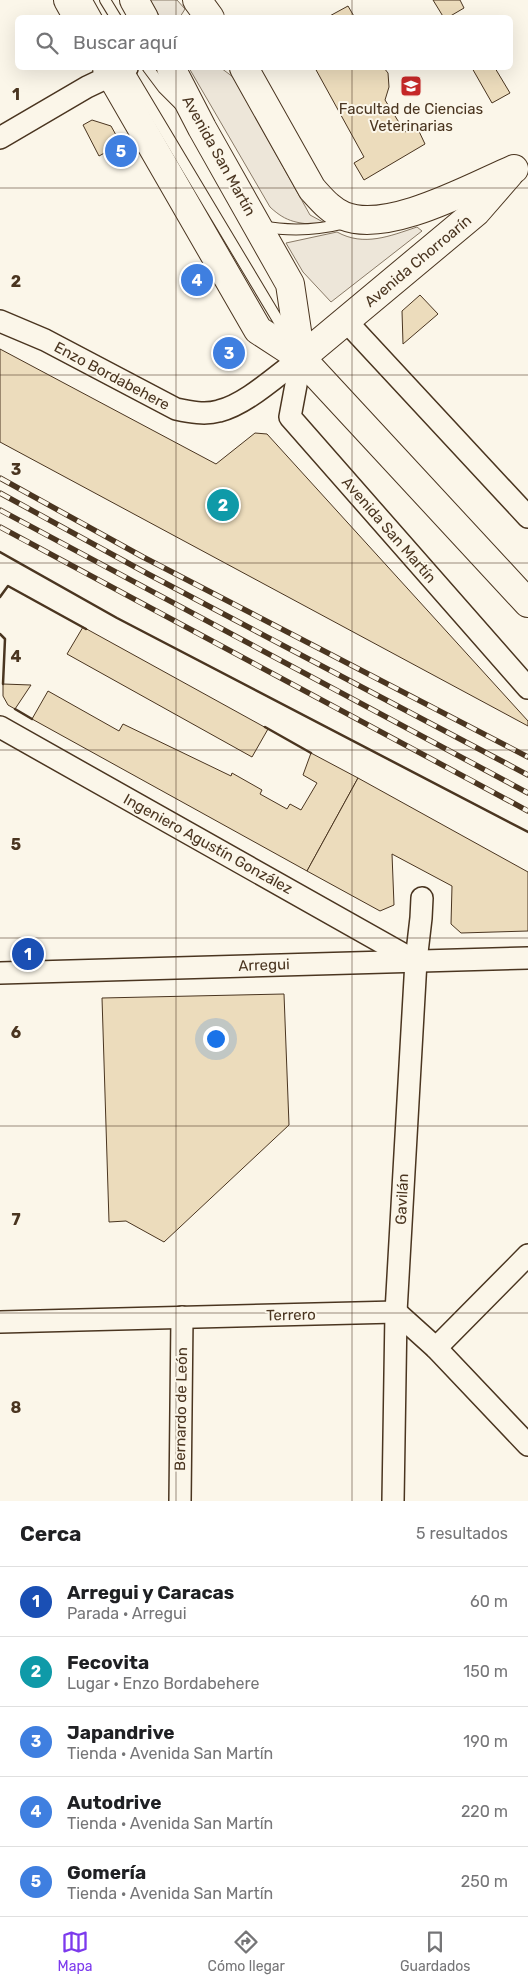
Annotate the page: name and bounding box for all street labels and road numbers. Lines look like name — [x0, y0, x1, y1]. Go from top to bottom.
street label: Avenida San Martín — [179, 93, 259, 219]
street label: Avenida Chorroarín — [361, 211, 475, 311]
street label: Enzo Bordabehere — [51, 338, 173, 414]
street label: Avenida San Martín — [338, 473, 440, 587]
street label: Ingeniero Agustín González — [120, 790, 296, 898]
street label: Arregui — [238, 955, 290, 975]
street label: Gavilán — [392, 1173, 412, 1225]
street label: Terrero — [266, 1306, 316, 1324]
street label: Bernardo de León — [171, 1347, 191, 1471]

